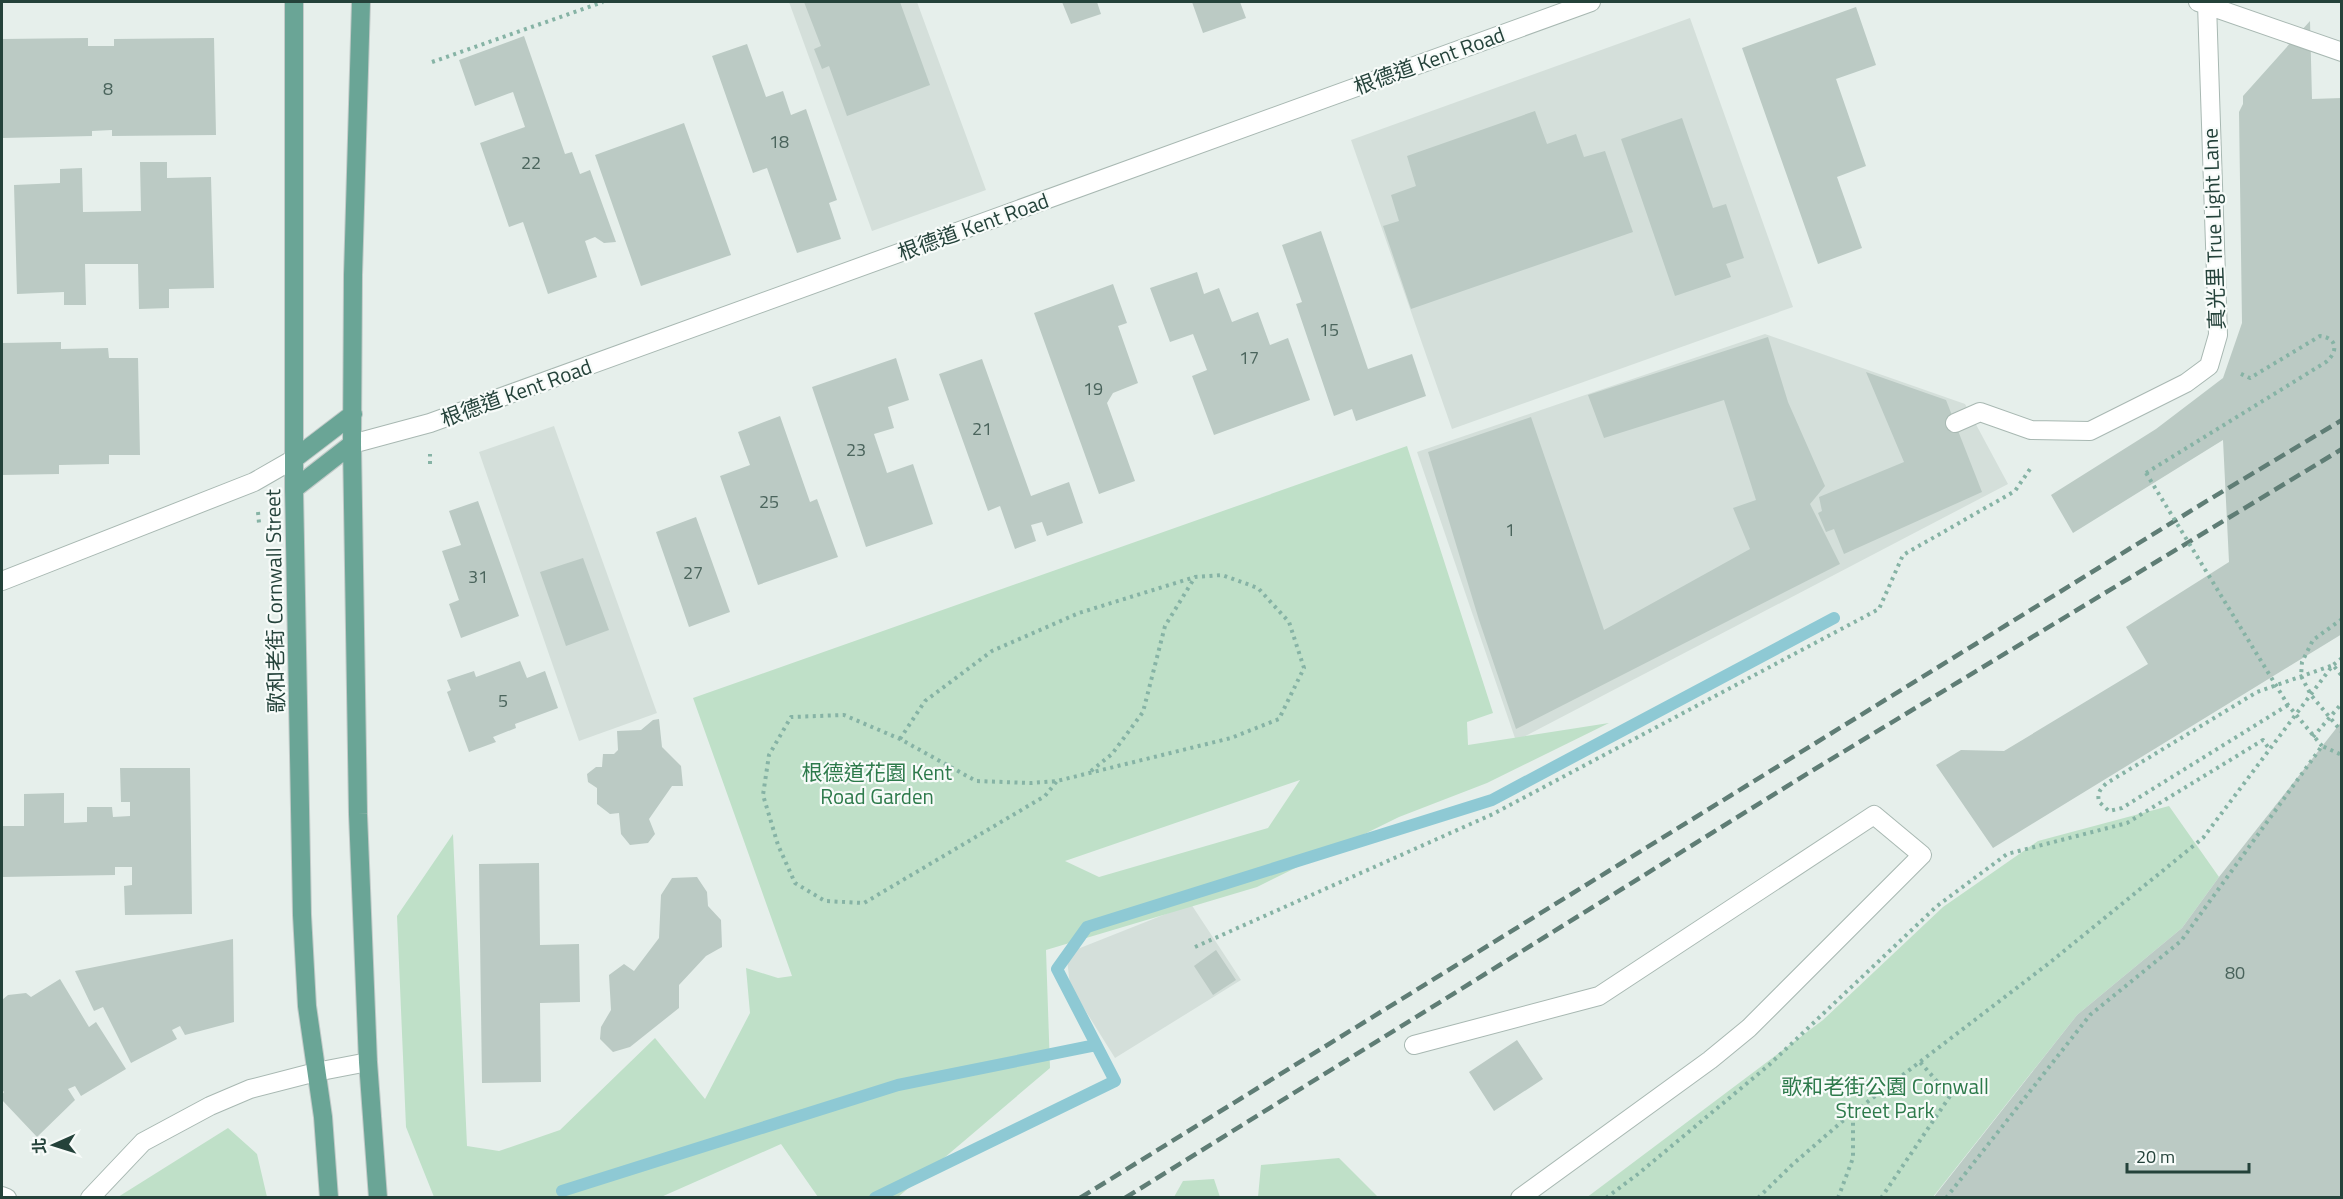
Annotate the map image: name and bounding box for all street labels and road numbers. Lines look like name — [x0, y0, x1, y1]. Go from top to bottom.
street label: 根德道 Kent Road — [1349, 18, 1509, 102]
street label: 真光里 True Light Lane — [2193, 128, 2233, 330]
street label: 根德道 Kent Road — [893, 184, 1053, 268]
street label: 根德道 Kent Road — [436, 350, 596, 434]
street label: 歌和老街 Cornwall Street — [256, 488, 292, 713]

